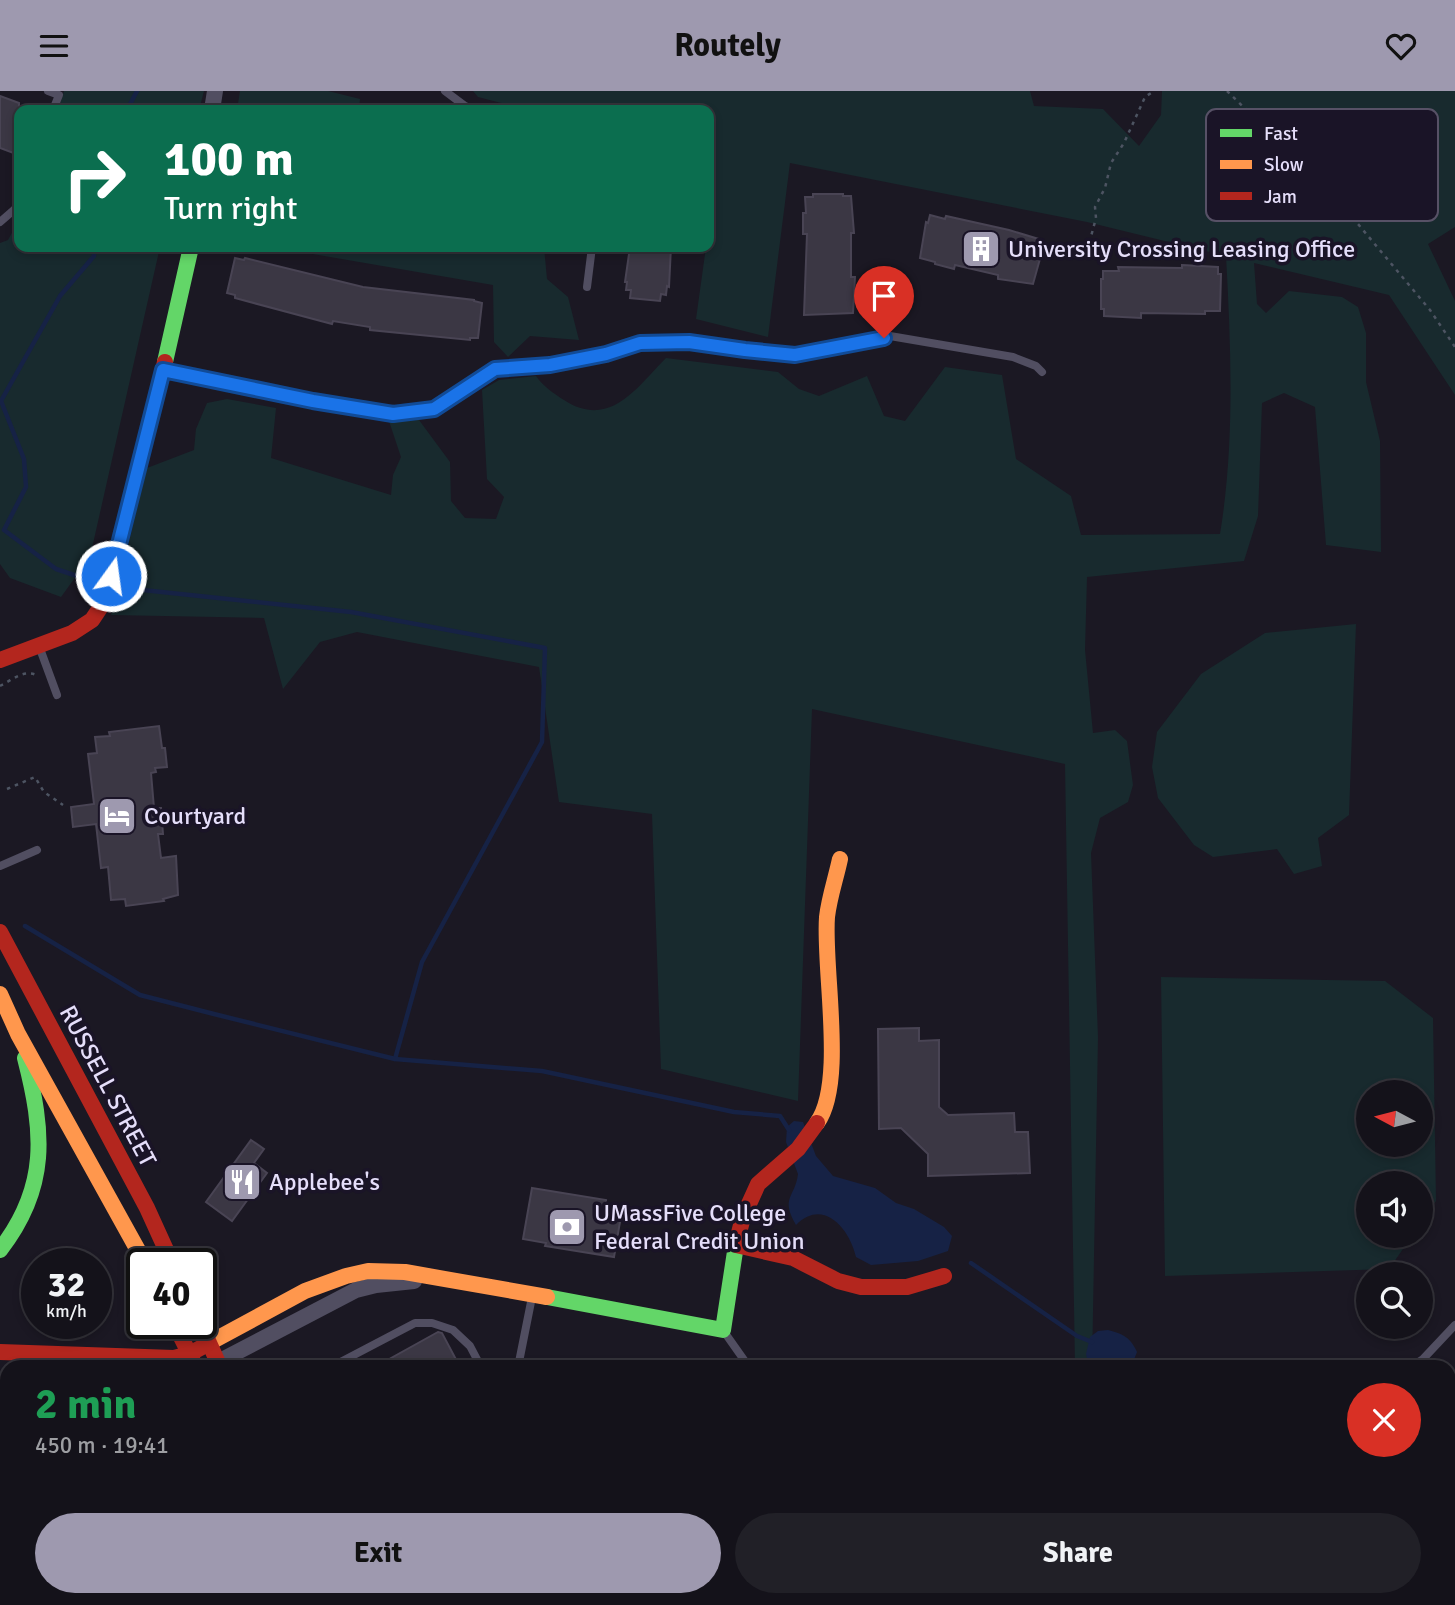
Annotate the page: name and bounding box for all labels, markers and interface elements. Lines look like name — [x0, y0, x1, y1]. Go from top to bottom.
text: Routely — [674, 26, 781, 65]
icon: menu — [35, 27, 73, 65]
icon: heart — [1382, 27, 1420, 65]
legend — [1206, 109, 1438, 221]
text: Fast — [1264, 122, 1298, 146]
text: 100 m — [164, 129, 294, 189]
icon: right — [49, 133, 140, 224]
text: Slow — [1264, 153, 1304, 177]
text: Jam — [1264, 185, 1297, 209]
text: Turn right — [164, 189, 297, 228]
building icon: University Crossing Leasing Office — [960, 228, 1002, 270]
place label: University Crossing Leasing Office — [1008, 234, 1355, 264]
pin — [854, 266, 914, 338]
icon: arrive — [865, 277, 903, 315]
position arrow — [74, 539, 148, 613]
hotel icon: Courtyard — [96, 795, 138, 837]
place label: Courtyard — [144, 801, 246, 831]
street label: RUSSELL STREET — [53, 1000, 163, 1172]
north arrow — [1356, 1080, 1433, 1157]
map controls — [1356, 1080, 1433, 1339]
restaurant icon: Applebee's — [221, 1161, 263, 1203]
place label: Applebee's — [269, 1167, 380, 1197]
button: sound — [1356, 1171, 1433, 1248]
place label: UMassFive College Federal Credit Union — [594, 1198, 805, 1256]
bank icon: UMassFive College Federal Credit Union — [546, 1206, 588, 1248]
speed limit sign: 40 — [126, 1248, 217, 1339]
button: search — [1356, 1262, 1433, 1339]
text: 32 — [48, 1263, 85, 1306]
text: km/h — [46, 1300, 87, 1322]
text: 2 min — [35, 1379, 136, 1430]
button: close — [1347, 1383, 1421, 1457]
text: 450 m · 19:41 — [35, 1431, 169, 1460]
button: Exit — [35, 1513, 721, 1593]
button: Share — [735, 1513, 1421, 1593]

